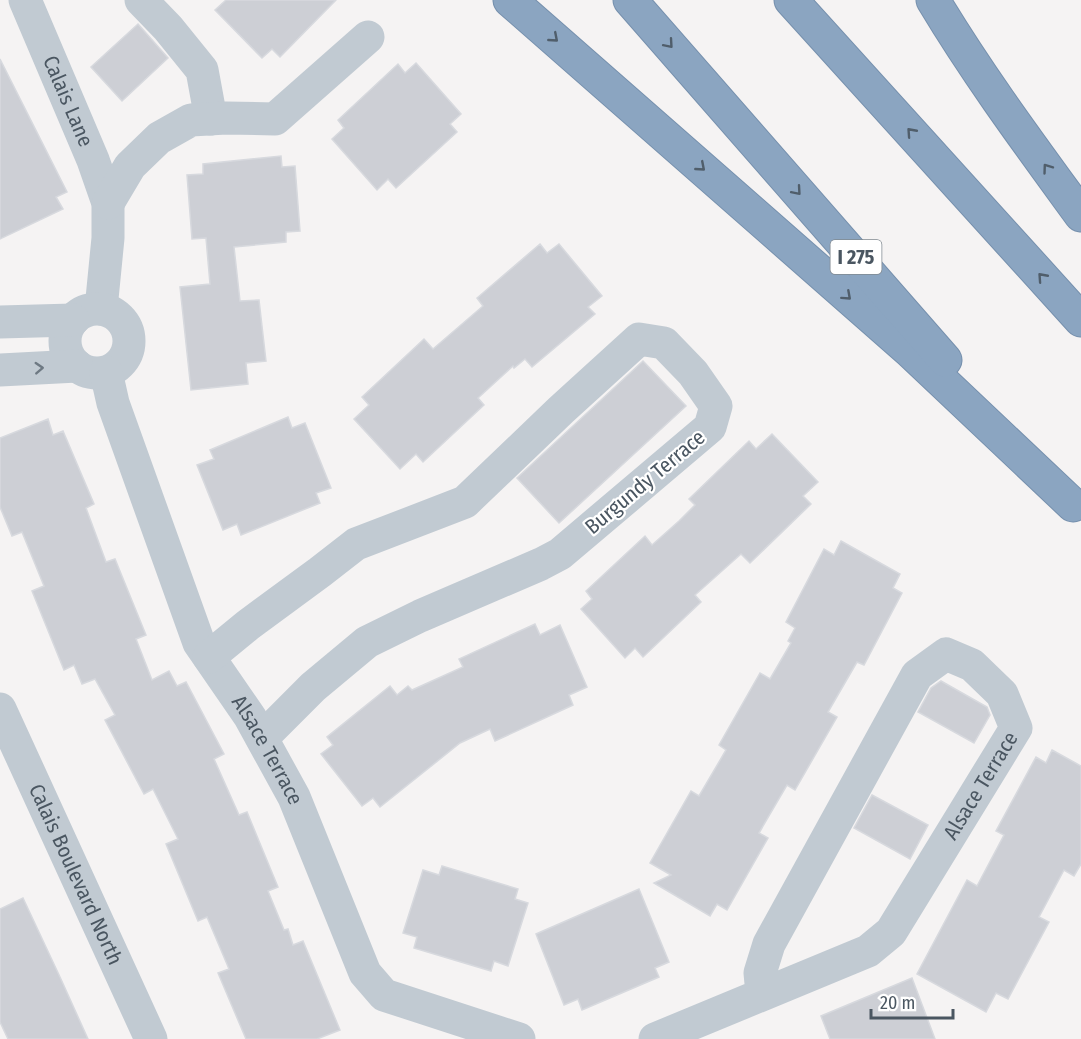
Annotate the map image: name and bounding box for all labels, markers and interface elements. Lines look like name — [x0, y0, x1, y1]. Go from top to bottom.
one-way arrow — [547, 31, 558, 42]
one-way arrow — [662, 37, 673, 48]
street label: Calais Lane — [37, 52, 99, 151]
one-way arrow — [907, 129, 918, 139]
one-way arrow — [694, 159, 705, 170]
one-way arrow — [1043, 164, 1054, 175]
one-way arrow — [790, 184, 801, 195]
road number: I 275 — [830, 240, 882, 274]
one-way arrow — [1038, 273, 1049, 284]
one-way arrow — [840, 289, 851, 300]
one-way arrow — [34, 362, 43, 375]
street label: Burgundy Terrace — [580, 424, 710, 540]
street label: Alsace Terrace — [226, 690, 309, 808]
street label: Alsace Terrace — [938, 727, 1024, 844]
street label: Calais Boulevard North — [23, 780, 128, 969]
scale bar — [871, 982, 954, 1020]
text: 20 m — [880, 992, 915, 1014]

